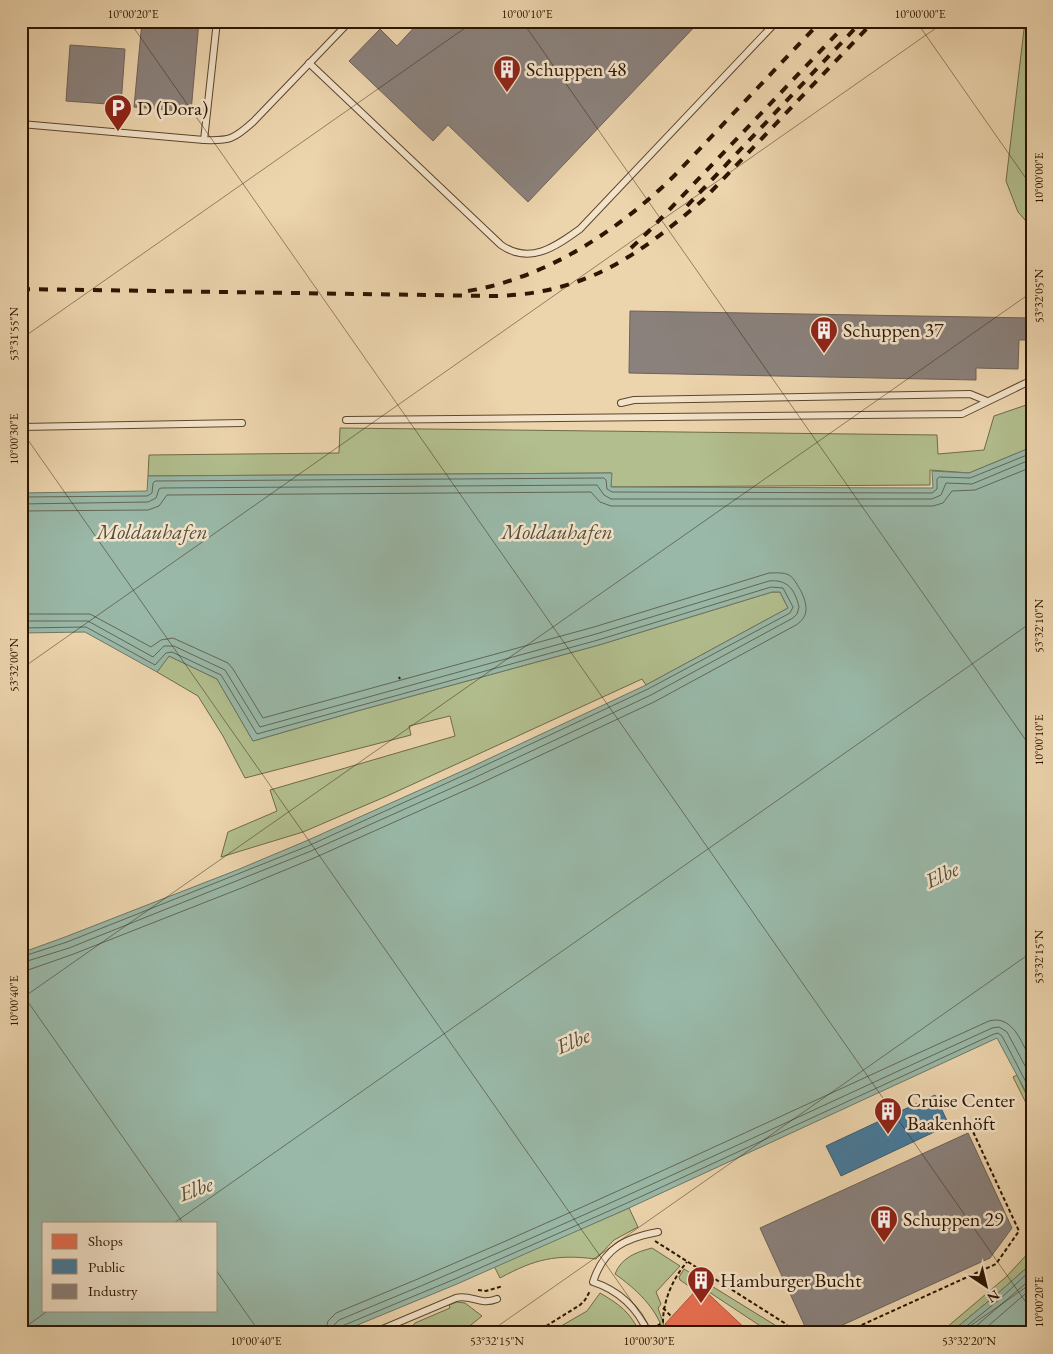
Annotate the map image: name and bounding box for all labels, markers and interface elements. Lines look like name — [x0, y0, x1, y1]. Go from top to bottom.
text: 10°00'20"E — [107, 6, 159, 22]
text: 10°00'10"E — [501, 6, 553, 22]
text: 10°00'00"E — [894, 6, 946, 22]
building icon: Schuppen 48 — [492, 54, 522, 93]
place label: Schuppen 48 — [526, 56, 627, 82]
parking icon: D (Dora) — [103, 93, 133, 132]
place label: D (Dora) — [137, 95, 208, 121]
text: 10°00'00"E — [1031, 152, 1047, 204]
text: 53°32'05"N — [1031, 269, 1047, 323]
text: 53°31'55"N — [6, 307, 22, 361]
building icon: Schuppen 37 — [809, 315, 839, 354]
place label: Schuppen 37 — [843, 317, 944, 343]
text: 10°00'30"E — [6, 413, 22, 465]
water label: Moldauhafen — [95, 518, 207, 545]
water label: Moldauhafen — [500, 518, 612, 545]
text: 53°32'10"N — [1031, 599, 1047, 653]
text: 53°32'00"N — [6, 638, 22, 692]
text: 10°00'10"E — [1031, 714, 1047, 766]
water label: Elbe — [920, 855, 964, 894]
text: 53°32'15"N — [1031, 930, 1047, 984]
text: 10°00'40"E — [6, 975, 22, 1027]
water label: Elbe — [551, 1021, 595, 1060]
place label: Cruise Center Baakenhöft — [907, 1087, 1015, 1136]
building icon: Cruise Center Baakenhöft — [873, 1096, 903, 1135]
water label: Elbe — [174, 1170, 217, 1207]
building icon: Schuppen 29 — [869, 1204, 899, 1243]
place label: Schuppen 29 — [903, 1206, 1004, 1232]
legend — [42, 1222, 218, 1312]
text: Shops — [88, 1231, 123, 1250]
text: Public — [88, 1257, 125, 1276]
north arrow — [960, 1262, 1010, 1312]
building icon: Hamburger Bucht — [686, 1265, 716, 1304]
place label: Hamburger Bucht — [720, 1267, 862, 1293]
text: 10°00'20"E — [1031, 1276, 1047, 1328]
text: Industry — [88, 1281, 138, 1300]
text: N — [983, 1286, 1003, 1308]
text: 10°00'40"E — [230, 1333, 282, 1349]
text: 53°32'15"N — [470, 1333, 524, 1349]
text: 10°00'30"E — [623, 1333, 675, 1349]
text: 53°32'20"N — [942, 1333, 996, 1349]

